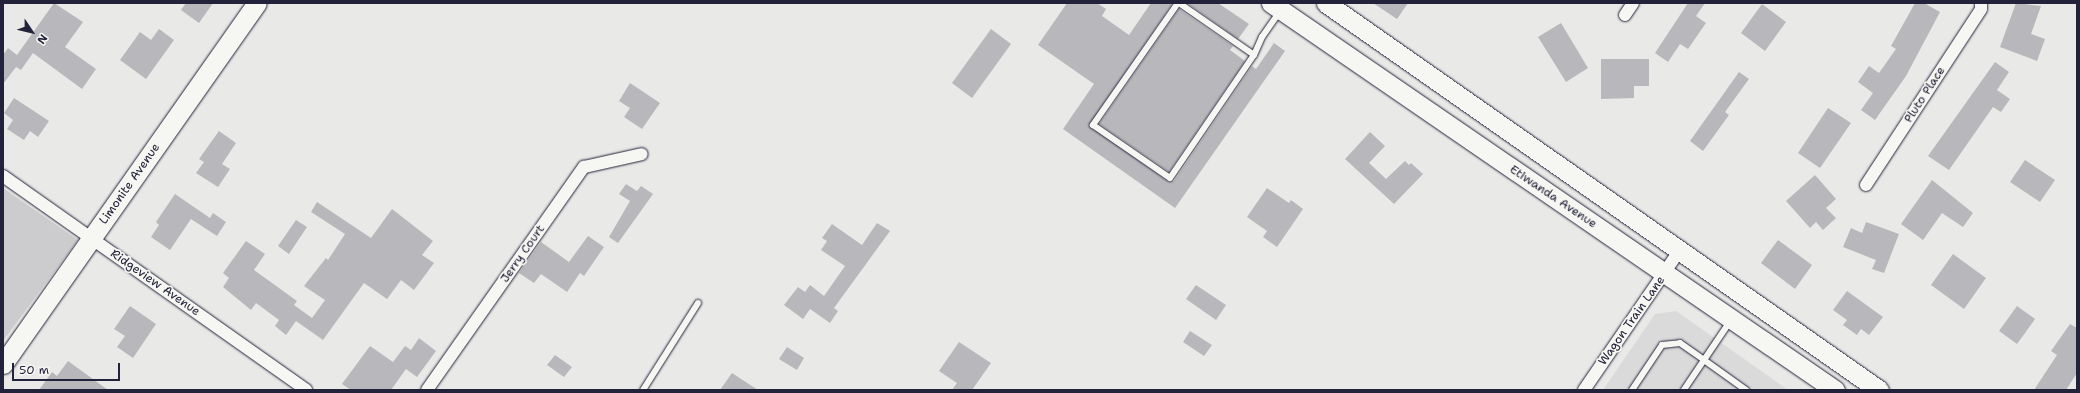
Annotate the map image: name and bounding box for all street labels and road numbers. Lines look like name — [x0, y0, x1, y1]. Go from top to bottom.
street label: Pluto Place — [1902, 64, 1948, 126]
street label: Limonite Avenue — [97, 141, 163, 227]
street label: Etiwanda Avenue — [1507, 163, 1599, 231]
street label: Jerry Court — [498, 222, 548, 286]
street label: Ridgeview Avenue — [108, 247, 202, 319]
street label: Wagon Train Lane — [1596, 274, 1668, 368]

